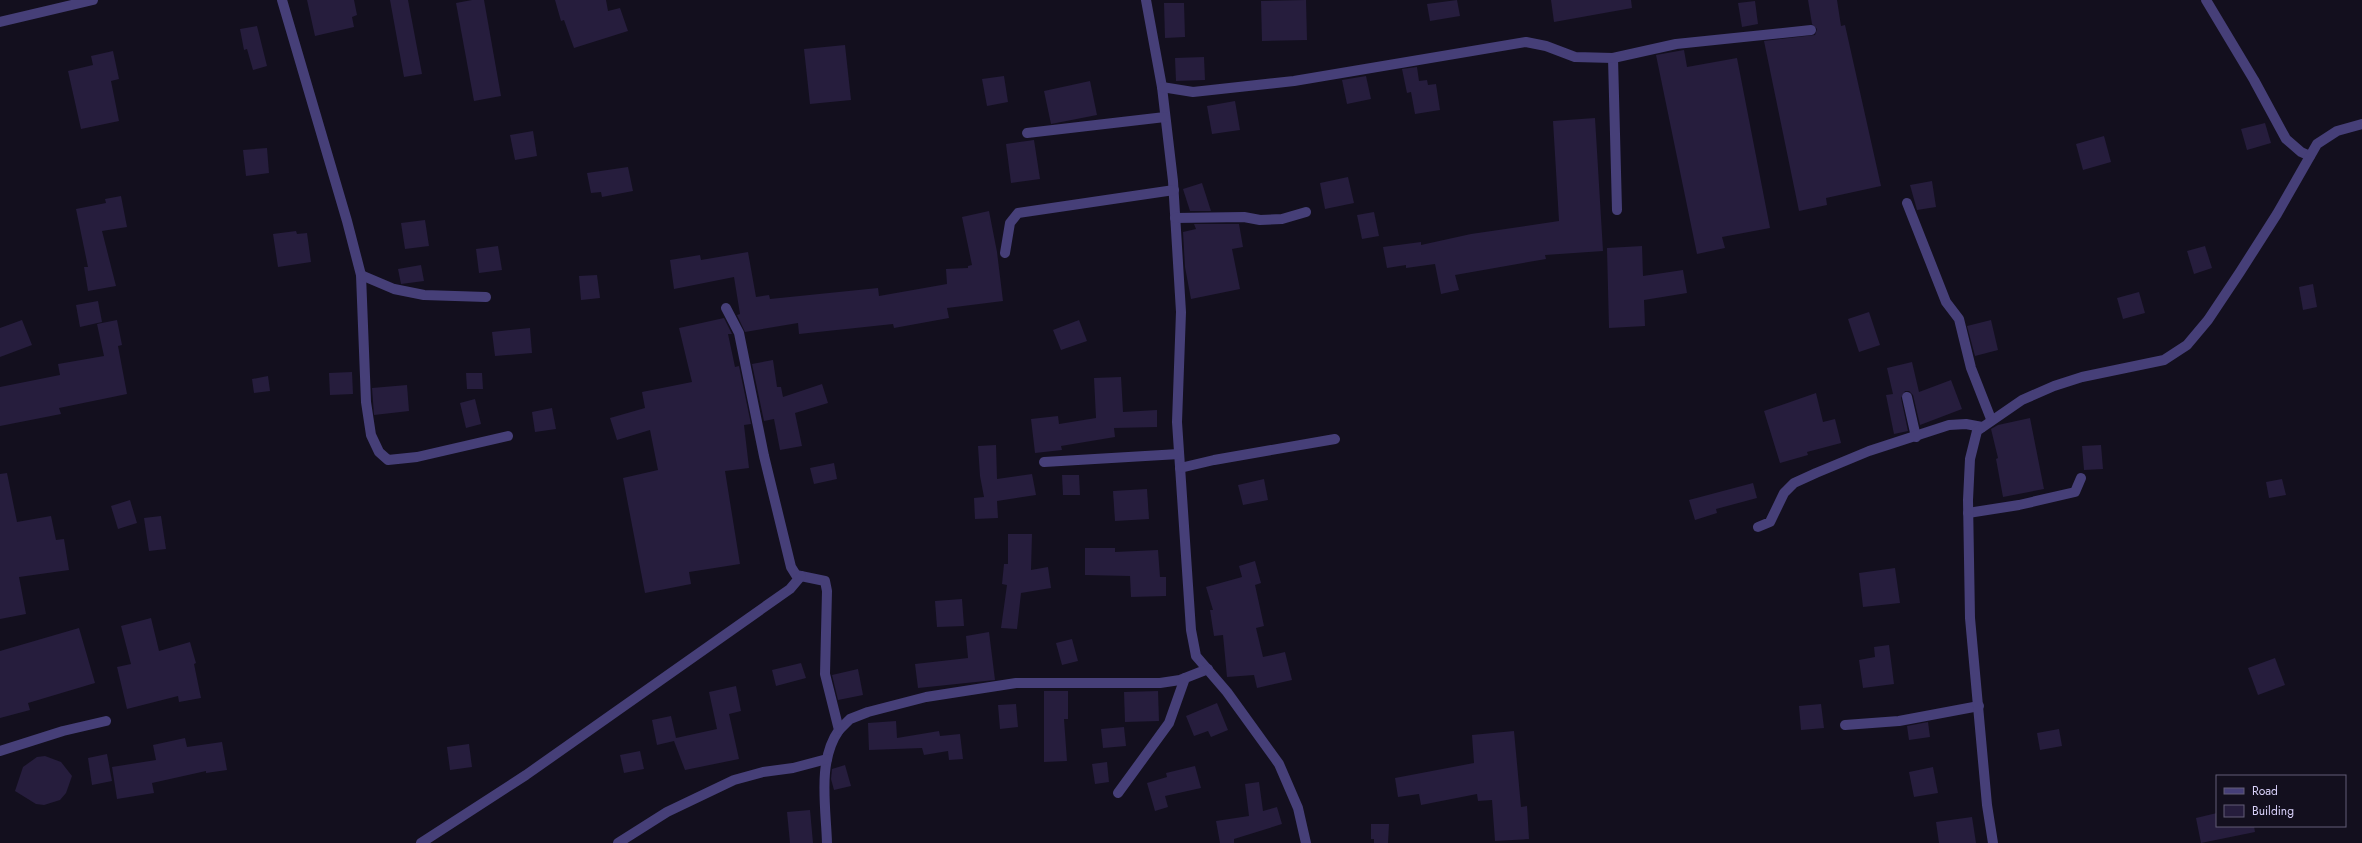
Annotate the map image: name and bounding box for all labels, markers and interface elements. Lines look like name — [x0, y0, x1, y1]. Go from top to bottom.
legend — [2216, 775, 2346, 827]
text: Road — [2252, 782, 2278, 800]
text: Building — [2252, 802, 2294, 820]

